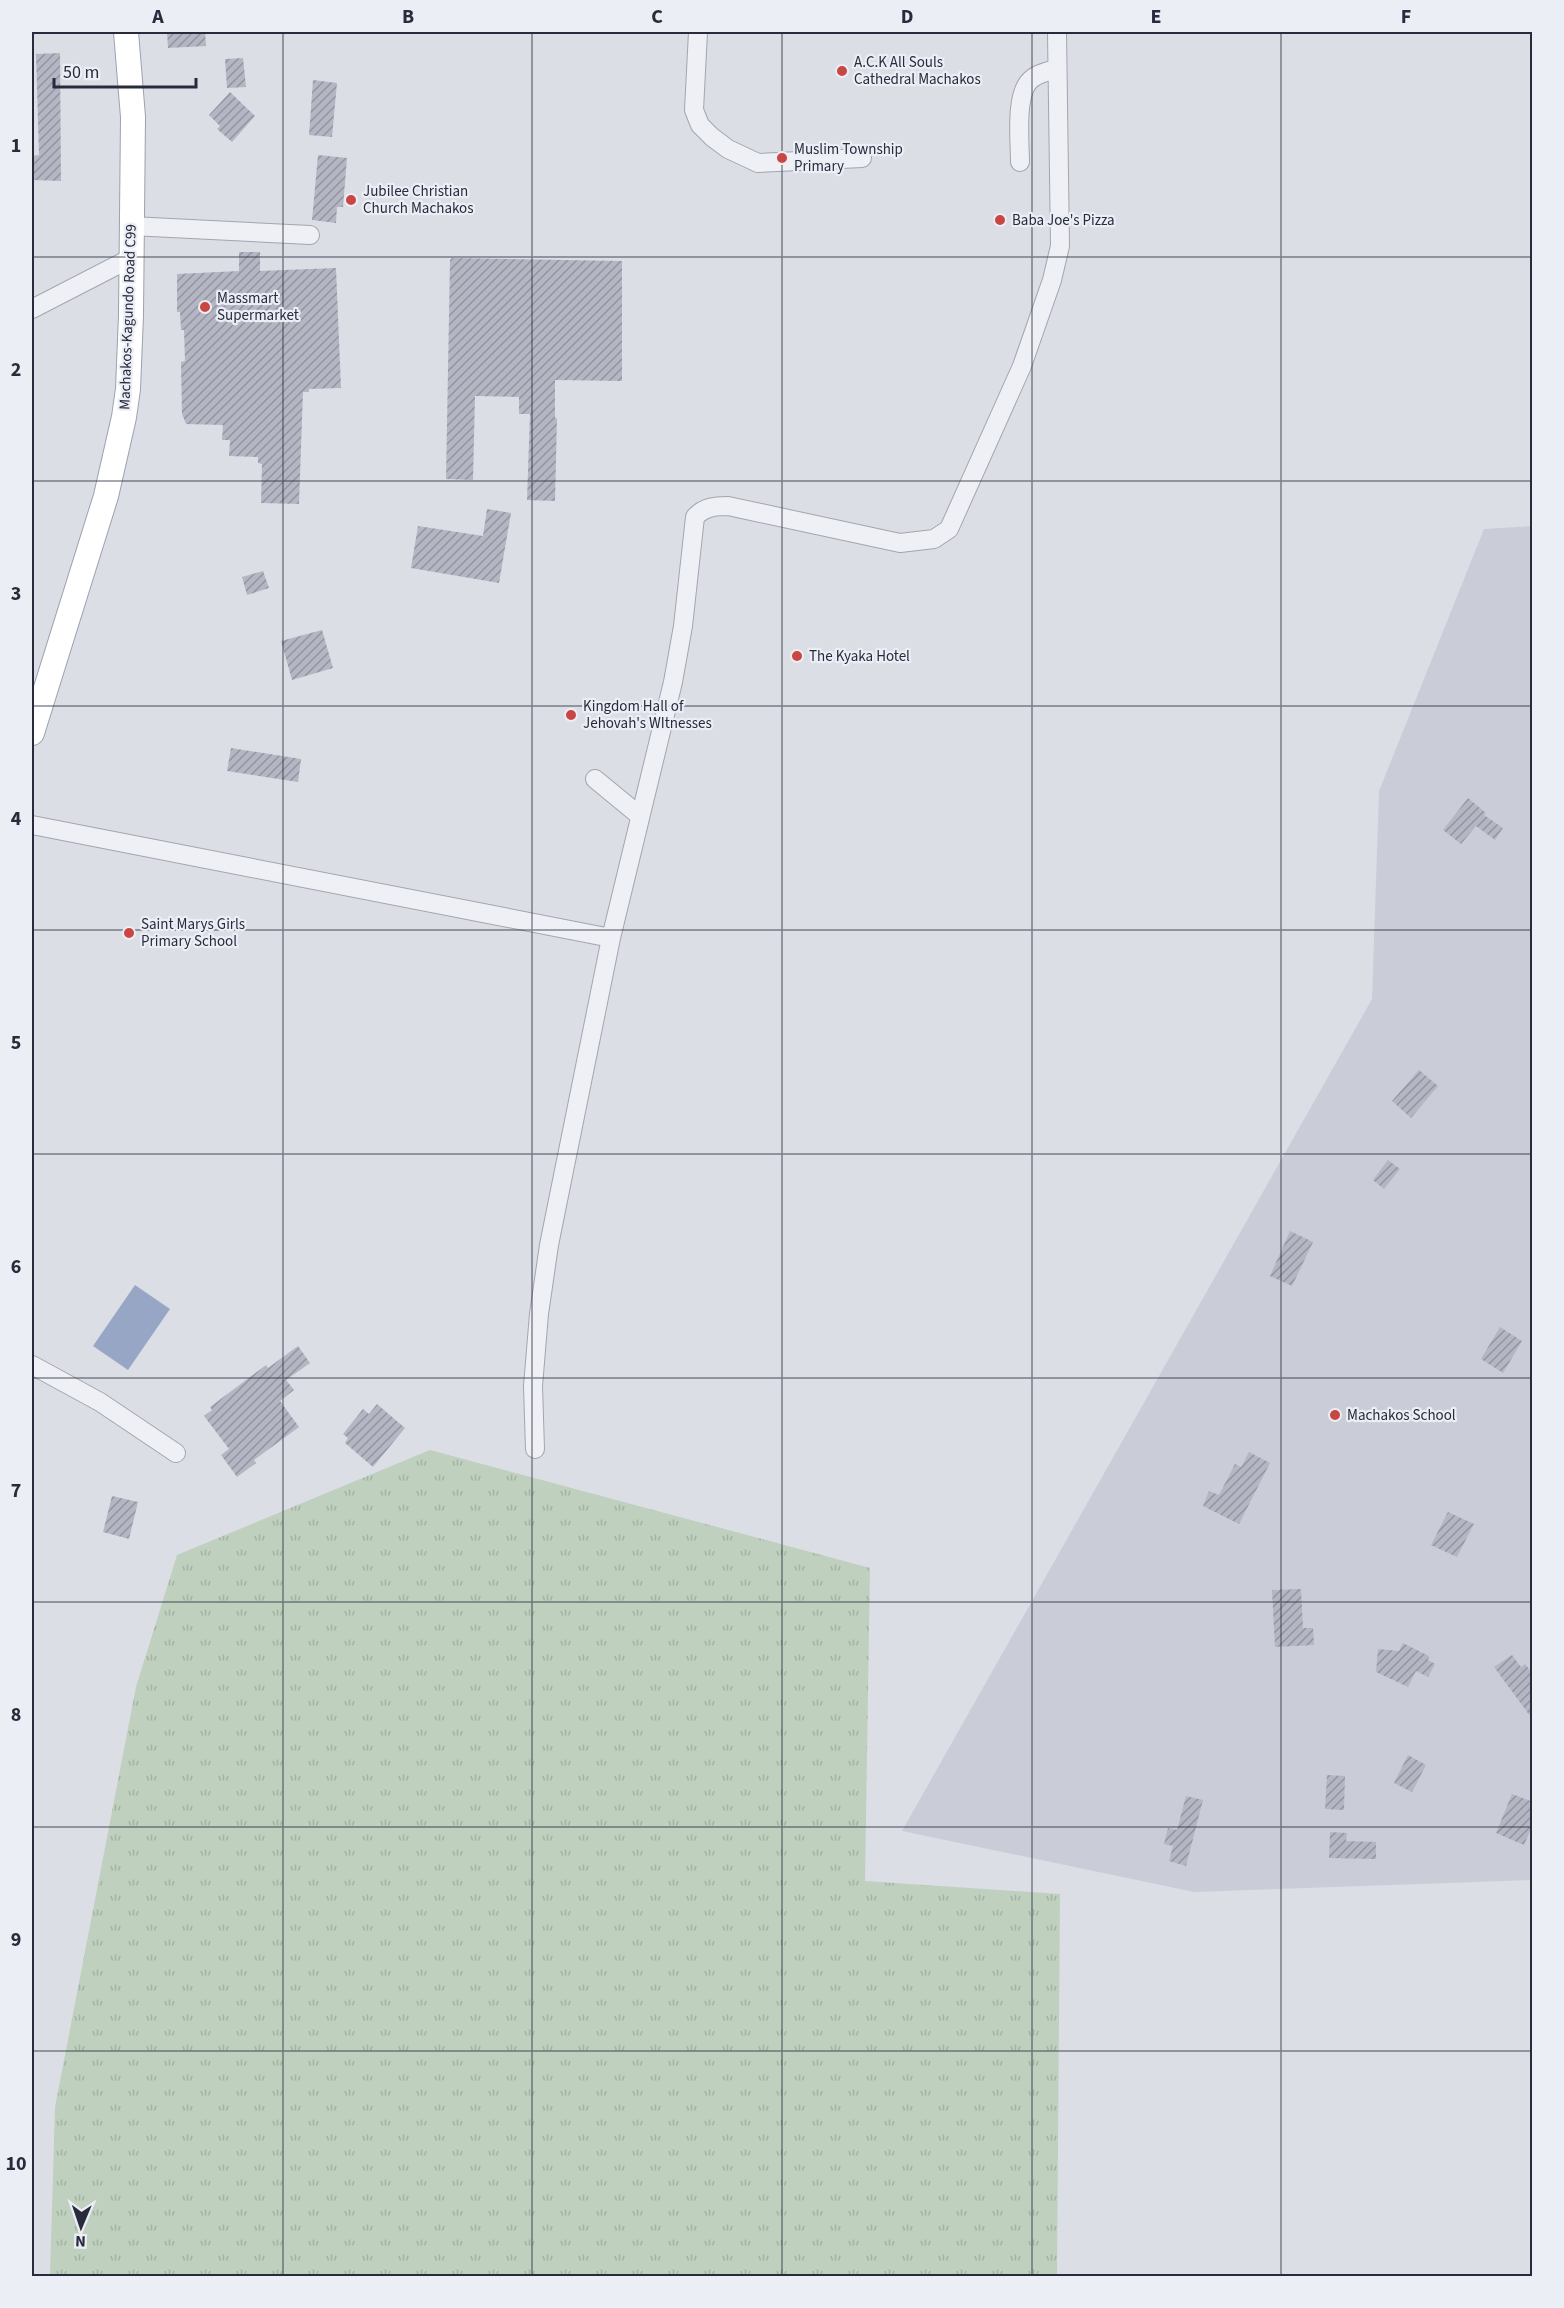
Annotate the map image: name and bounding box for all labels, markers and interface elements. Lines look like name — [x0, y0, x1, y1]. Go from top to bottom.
text: A — [151, 3, 164, 31]
text: B — [402, 3, 414, 31]
text: C — [651, 3, 663, 31]
text: D — [901, 3, 913, 31]
text: E — [1151, 3, 1161, 31]
text: F — [1401, 3, 1411, 31]
scale bar — [54, 51, 196, 89]
place label: A.C.K All Souls Cathedral Machakos — [854, 52, 981, 90]
text: 50 m — [63, 60, 99, 85]
marker: A.C.K All Souls Cathedral Machakos — [835, 64, 849, 78]
text: 1 — [11, 132, 21, 160]
place label: Muslim Township Primary — [794, 139, 903, 177]
marker: Muslim Township Primary — [775, 151, 789, 165]
place label: Jubilee Christian Church Machakos — [363, 181, 474, 219]
marker: Jubilee Christian Church Machakos — [344, 193, 358, 207]
place label: Baba Joe's Pizza — [1012, 210, 1115, 231]
marker: Baba Joe's Pizza — [993, 213, 1007, 227]
street label: Machakos-Kagundo Road C99 — [114, 224, 142, 410]
place label: Massmart Supermarket — [217, 288, 299, 326]
marker: Massmart Supermarket — [198, 300, 212, 314]
text: 2 — [11, 356, 21, 384]
text: 3 — [11, 580, 21, 608]
place label: The Kyaka Hotel — [809, 646, 910, 667]
marker: The Kyaka Hotel — [790, 649, 804, 663]
place label: Kingdom Hall of Jehovah's WItnesses — [583, 696, 712, 734]
marker: Kingdom Hall of Jehovah's WItnesses — [564, 708, 578, 722]
text: 4 — [11, 805, 22, 833]
place label: Saint Marys Girls Primary School — [141, 914, 245, 952]
marker: Saint Marys Girls Primary School — [122, 926, 136, 940]
text: 5 — [11, 1029, 21, 1057]
text: 6 — [11, 1253, 21, 1281]
place label: Machakos School — [1347, 1405, 1456, 1426]
marker: Machakos School — [1328, 1408, 1342, 1422]
text: 7 — [11, 1477, 21, 1505]
text: 8 — [11, 1701, 21, 1729]
text: 9 — [11, 1926, 21, 1954]
text: 10 — [5, 2150, 27, 2178]
north arrow — [51, 2197, 111, 2257]
text: N — [75, 2230, 86, 2252]

